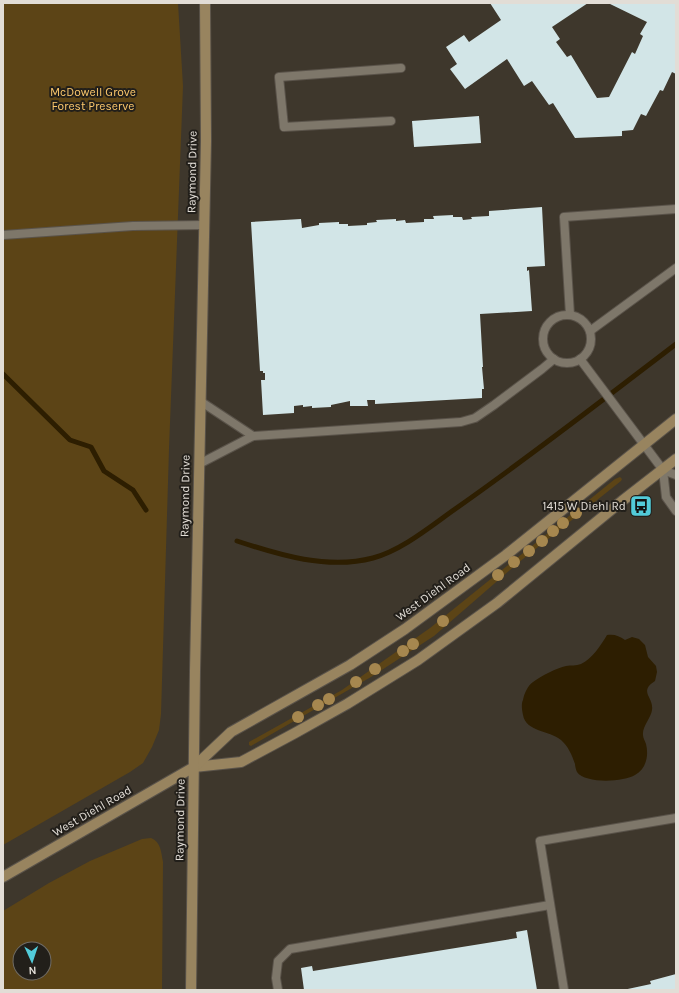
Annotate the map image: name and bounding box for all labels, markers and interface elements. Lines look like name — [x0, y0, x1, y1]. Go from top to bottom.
park label: McDowell Grove Forest Preserve — [50, 85, 136, 113]
street label: Raymond Drive — [184, 131, 200, 213]
street label: Raymond Drive — [177, 455, 193, 537]
bus stop icon: 1415 W Diehl Rd — [628, 493, 654, 519]
place label: 1415 W Diehl Rd — [543, 499, 626, 513]
street label: West Diehl Road — [393, 560, 473, 624]
street label: Raymond Drive — [172, 779, 188, 861]
street label: West Diehl Road — [50, 783, 134, 839]
north arrow — [12, 941, 52, 981]
text: N — [28, 964, 37, 977]

